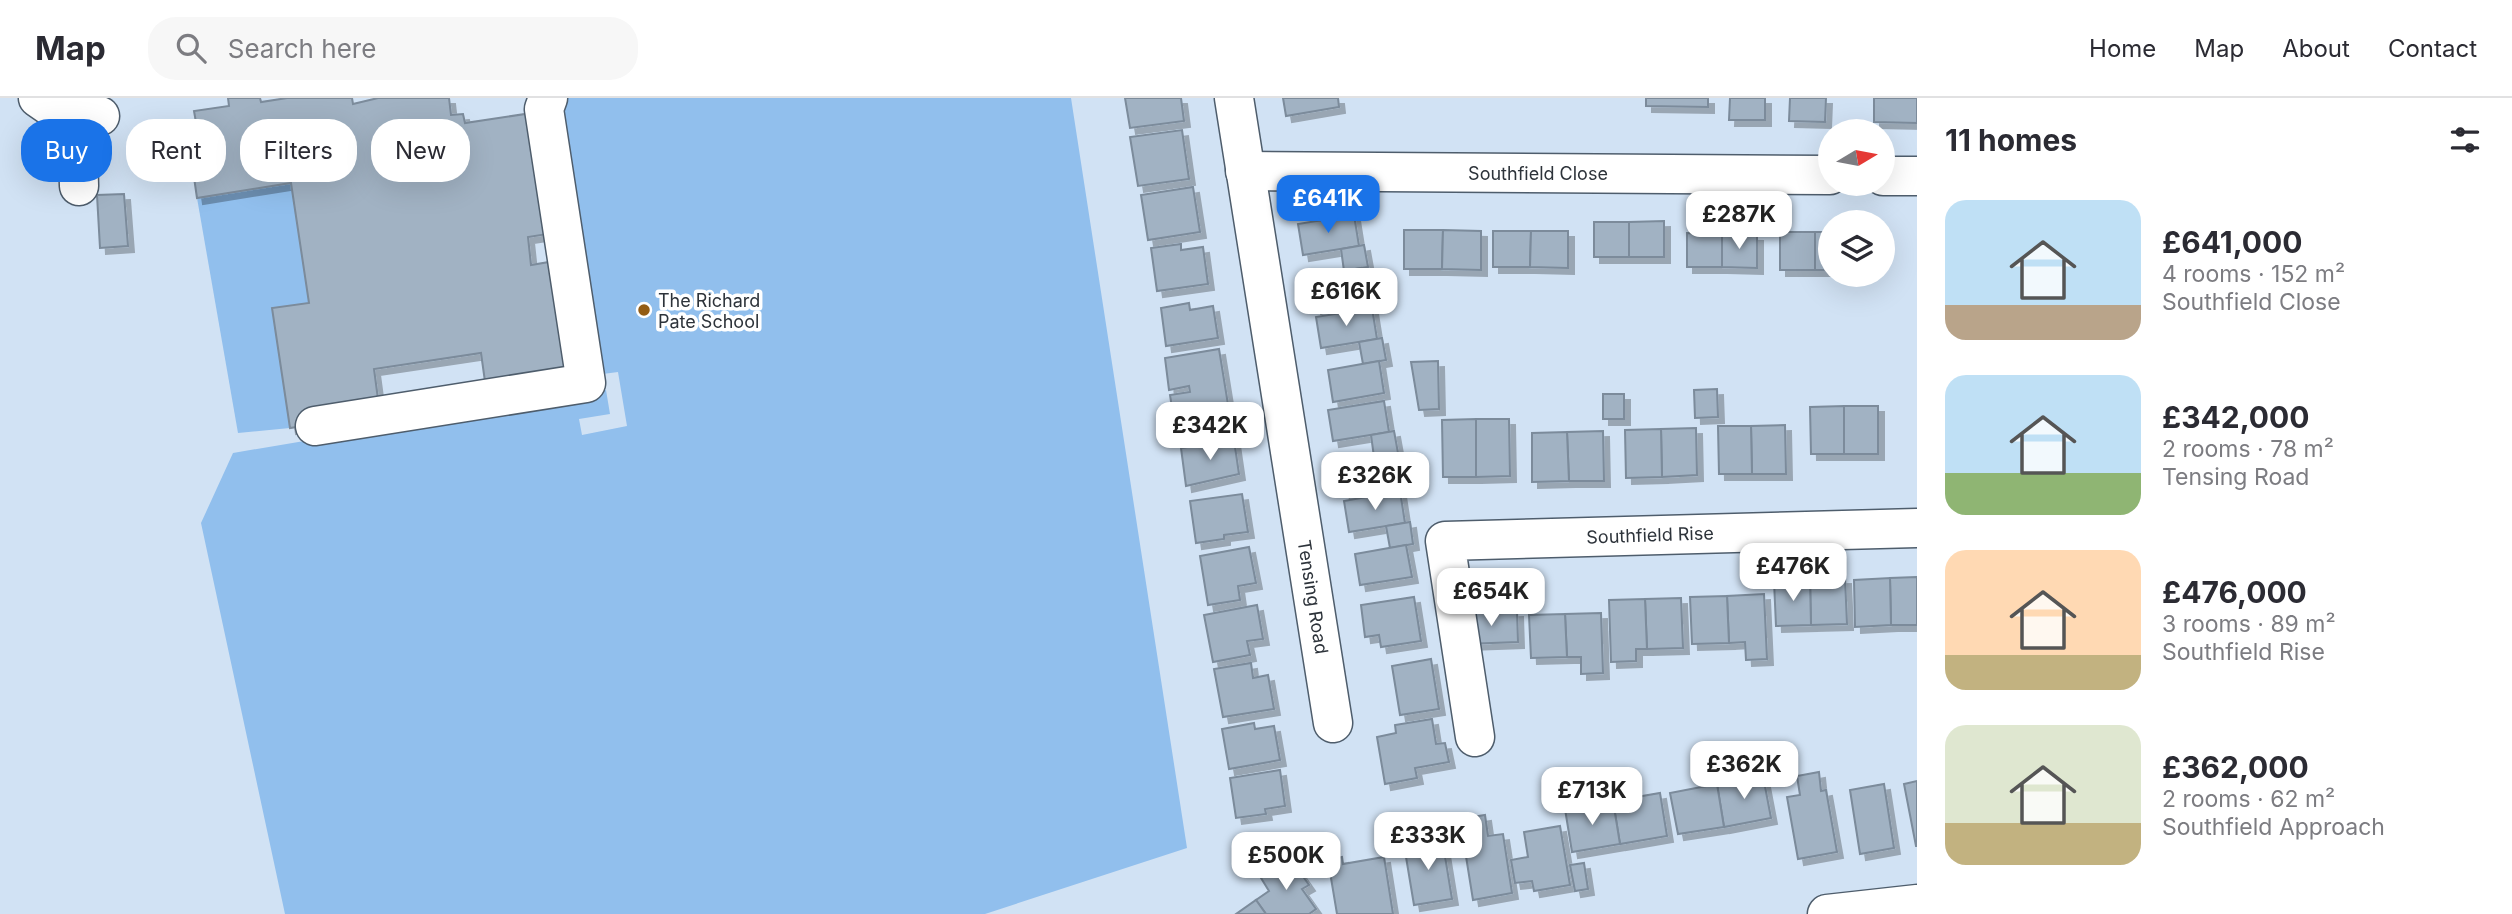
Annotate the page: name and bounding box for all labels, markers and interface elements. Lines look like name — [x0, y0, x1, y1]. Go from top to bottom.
search box — [148, 17, 638, 80]
text: Map — [35, 28, 106, 68]
icon: search — [172, 29, 210, 67]
text: Search here — [228, 33, 376, 64]
text: Home — [2089, 34, 2156, 63]
text: Map — [2194, 34, 2244, 63]
text: About — [2282, 34, 2350, 63]
text: Contact — [2388, 34, 2477, 63]
chip: Buy — [21, 119, 112, 182]
chip: Rent — [126, 119, 226, 182]
chip: Filters — [240, 119, 357, 182]
chip: New — [371, 119, 470, 182]
north arrow — [1818, 119, 1895, 196]
map controls — [1818, 119, 1895, 287]
icon: filters — [2446, 121, 2484, 159]
text: 11 homes — [1945, 122, 2077, 158]
street label: Southfield Close — [1468, 163, 1608, 184]
pin: £641K — [1279, 176, 1377, 235]
text: £641K — [1293, 184, 1363, 212]
pin: £287K — [1690, 192, 1788, 251]
text: £287K — [1702, 200, 1776, 228]
button: layers — [1818, 210, 1895, 287]
text: £641,000 — [2162, 224, 2303, 260]
icon: home — [2001, 228, 2085, 312]
text: 4 rooms · 152 m² — [2162, 260, 2345, 288]
pin: £616K — [1297, 268, 1395, 328]
text: £616K — [1310, 277, 1382, 305]
text: Southfield Close — [2162, 288, 2341, 316]
place label: The Richard Pate School — [658, 290, 760, 332]
marker: The Richard Pate School — [636, 302, 652, 318]
text: £342,000 — [2162, 399, 2310, 435]
pin: £342K — [1161, 402, 1259, 462]
icon: home — [2001, 403, 2085, 487]
text: £342K — [1172, 411, 1248, 439]
text: 2 rooms · 78 m² — [2162, 435, 2334, 463]
pin: £326K — [1326, 452, 1424, 512]
text: £326K — [1337, 461, 1413, 489]
text: Tensing Road — [2162, 463, 2309, 491]
street label: Southfield Rise — [1586, 522, 1714, 548]
street label: Tensing Road — [1294, 538, 1332, 656]
pin: £476K — [1744, 544, 1842, 603]
text: £476K — [1756, 552, 1830, 580]
pin: £654K — [1442, 568, 1540, 628]
text: £476,000 — [2162, 574, 2307, 610]
text: £654K — [1453, 577, 1529, 605]
icon: home — [2001, 578, 2085, 662]
text: 3 rooms · 89 m² — [2162, 610, 2336, 638]
text: Southfield Rise — [2162, 638, 2325, 666]
pin: £362K — [1695, 742, 1793, 801]
text: £362,000 — [2162, 749, 2309, 785]
text: £362K — [1706, 750, 1782, 778]
icon: home — [2001, 753, 2085, 837]
pin: £713K — [1543, 768, 1641, 827]
text: £713K — [1557, 776, 1627, 804]
text: 2 rooms · 62 m² — [2162, 785, 2335, 813]
pin: £333K — [1379, 812, 1477, 872]
text: Southfield Approach — [2162, 813, 2385, 841]
text: £333K — [1390, 821, 1466, 849]
pin: £500K — [1237, 832, 1335, 892]
text: £500K — [1248, 841, 1324, 869]

